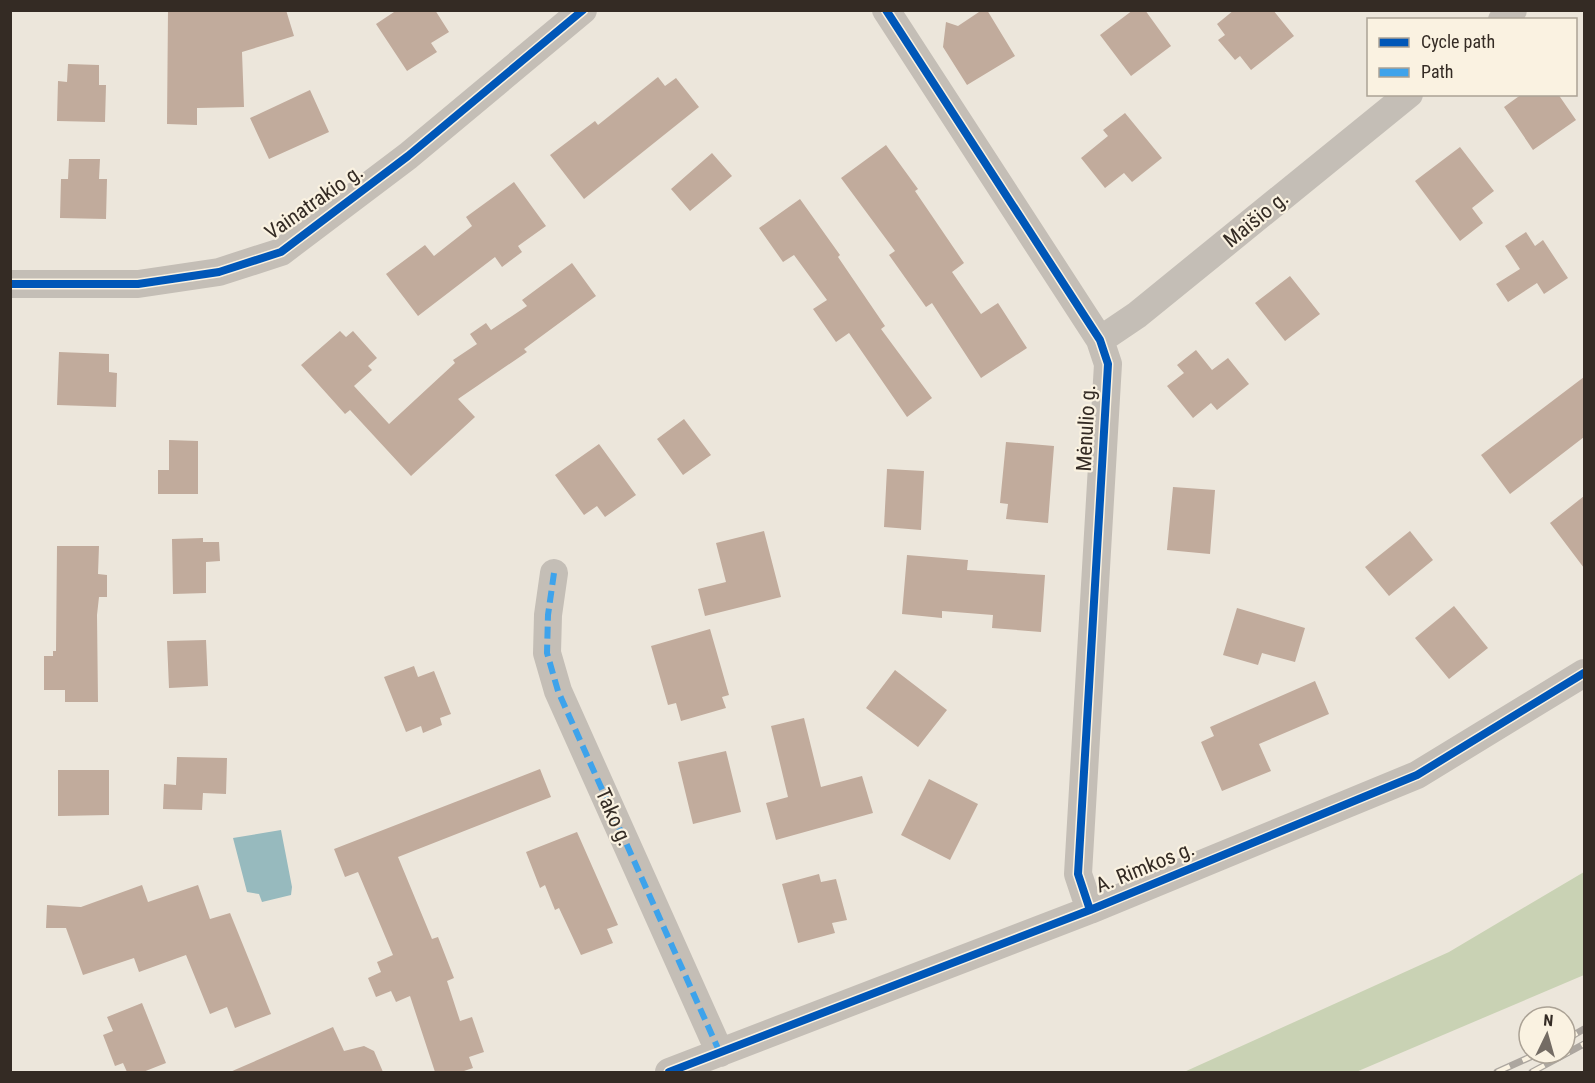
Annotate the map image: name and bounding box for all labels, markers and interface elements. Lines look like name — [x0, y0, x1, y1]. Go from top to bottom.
legend — [1367, 18, 1577, 96]
text: Cycle path — [1421, 31, 1495, 52]
text: Path — [1421, 61, 1454, 82]
street label: Vainatrakio g. — [260, 159, 368, 245]
street label: Maišio g. — [1219, 186, 1293, 252]
street label: Mėnulio g. — [1072, 384, 1100, 472]
street label: Tako g. — [591, 784, 637, 850]
street label: A. Rimkos g. — [1092, 836, 1198, 898]
north arrow — [1517, 1005, 1577, 1065]
text: N — [1543, 1011, 1554, 1030]

